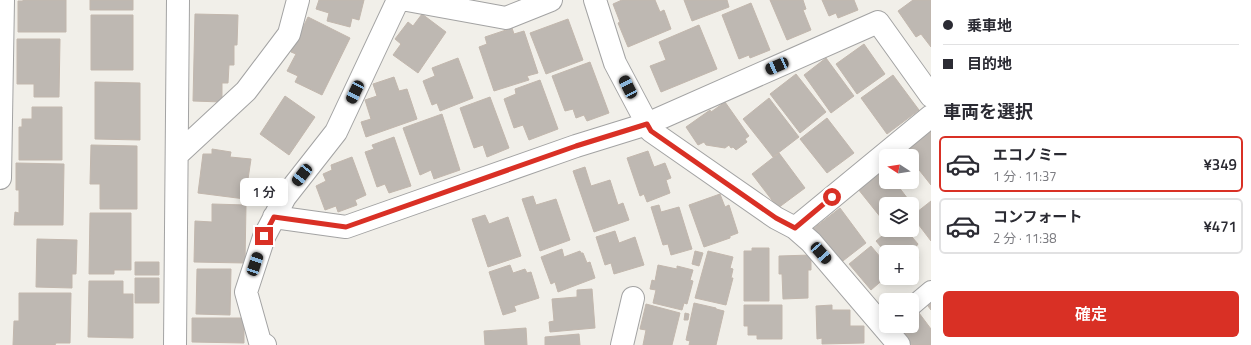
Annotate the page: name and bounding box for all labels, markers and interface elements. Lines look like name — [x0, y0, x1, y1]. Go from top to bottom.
text: 乗車地 — [967, 14, 1012, 37]
text: 目的地 — [967, 52, 1012, 75]
car — [764, 56, 790, 76]
car — [617, 74, 639, 100]
car — [344, 79, 366, 105]
text: 車両を選択 — [943, 98, 1033, 125]
text: エコノミー — [993, 143, 1068, 166]
icon: car — [945, 146, 981, 182]
north arrow — [879, 149, 919, 189]
map controls — [879, 149, 919, 333]
text: ¥349 — [1203, 153, 1237, 176]
car — [290, 162, 314, 188]
text: 1 分 · 11:37 — [993, 166, 1057, 186]
callout: 1 分 — [240, 178, 288, 206]
text: 1 分 — [252, 182, 276, 202]
route start — [823, 188, 841, 206]
button: layers — [879, 197, 919, 237]
text: コンフォート — [993, 205, 1083, 228]
icon: car — [945, 208, 981, 244]
text: ¥471 — [1203, 215, 1237, 238]
route end — [255, 227, 273, 245]
text: 2 分 · 11:38 — [993, 228, 1057, 248]
car — [809, 240, 833, 266]
button: + — [879, 245, 919, 285]
car — [246, 251, 264, 277]
button: 確定 — [943, 291, 1239, 337]
button: − — [879, 293, 919, 333]

